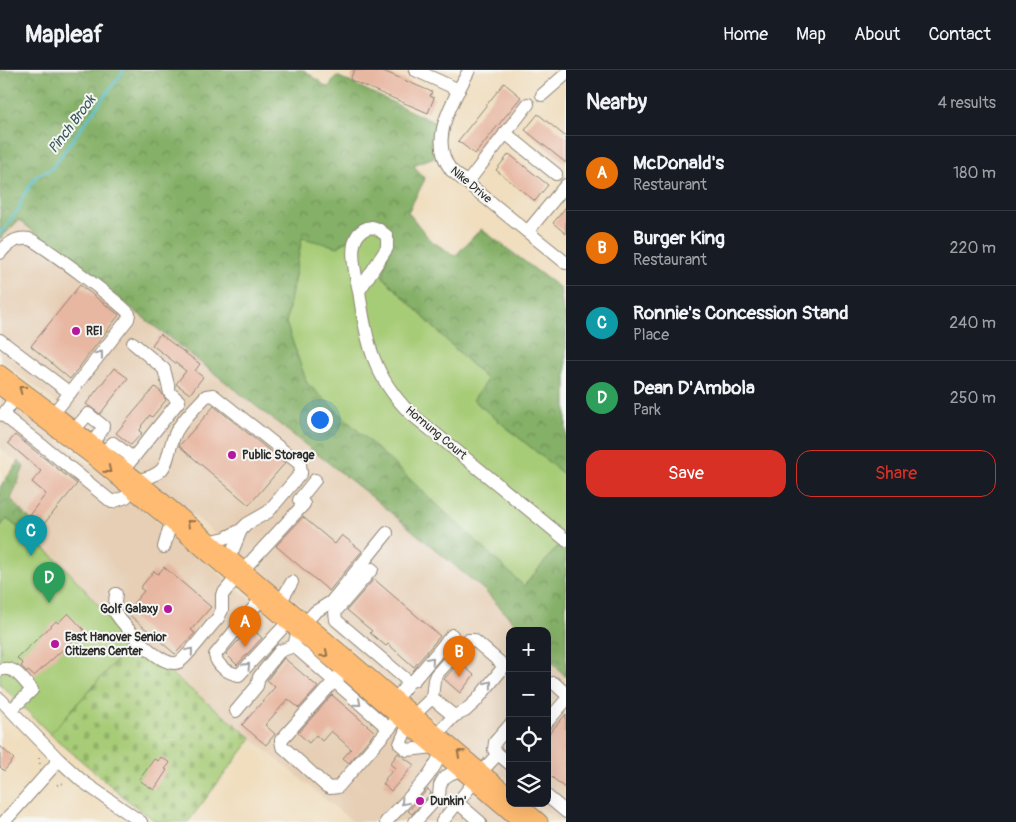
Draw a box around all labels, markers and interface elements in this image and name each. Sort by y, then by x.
text: Mapleaf [25,20,103,49]
text: Home [723,23,768,46]
text: Map [796,23,826,46]
text: About [854,23,900,46]
text: Contact [928,23,991,46]
text: Nearby [586,89,647,116]
water label: Pinch Brook [45,91,100,156]
text: 4 results [938,93,996,113]
text: McDonald's [633,151,724,175]
street label: Nike Drive [447,163,495,207]
text: A [597,163,607,183]
text: 180 m [953,163,996,183]
text: Restaurant [633,175,707,195]
text: Burger King [633,226,725,250]
text: B [597,238,607,258]
text: 220 m [950,238,996,258]
text: Restaurant [633,250,707,270]
text: Ronnie's Concession Stand [633,301,848,325]
text: C [597,313,607,333]
text: 240 m [949,313,996,333]
place label: REI [86,324,103,339]
marker: REI [70,325,82,337]
text: Place [633,325,669,345]
one-way arrow [94,351,103,360]
text: Dean D'Ambola [633,376,755,400]
one-way arrow [19,386,28,394]
text: D [597,388,607,408]
text: 250 m [950,388,996,408]
text: Park [633,400,661,420]
street label: Hornung Court [402,403,470,463]
your location [307,407,333,433]
place label: Public Storage [242,448,315,463]
marker: Public Storage [226,449,238,461]
button: Save [586,450,786,497]
button: Share [796,450,996,497]
one-way arrow [102,465,111,473]
pin: C [15,515,47,556]
one-way arrow [186,519,195,528]
pin: D [33,562,65,603]
place label: Golf Galaxy [100,602,159,617]
marker: Golf Galaxy [162,603,174,615]
pin: A [229,606,261,647]
map controls [506,627,551,807]
button: + [506,627,551,672]
place label: East Hanover Senior Citizens Center [65,630,167,659]
pin: B [443,636,475,677]
marker: East Hanover Senior Citizens Center [49,638,61,650]
one-way arrow [184,648,192,657]
one-way arrow [320,648,329,657]
one-way arrow [426,657,434,666]
one-way arrow [242,663,251,672]
button: − [506,672,551,717]
one-way arrow [484,681,492,690]
one-way arrow [352,697,361,705]
button: locate [506,717,551,762]
one-way arrow [456,750,465,759]
button: layers [506,762,551,807]
place label: Dunkin' [430,794,466,809]
marker: Dunkin' [414,795,426,807]
one-way arrow [401,796,410,805]

